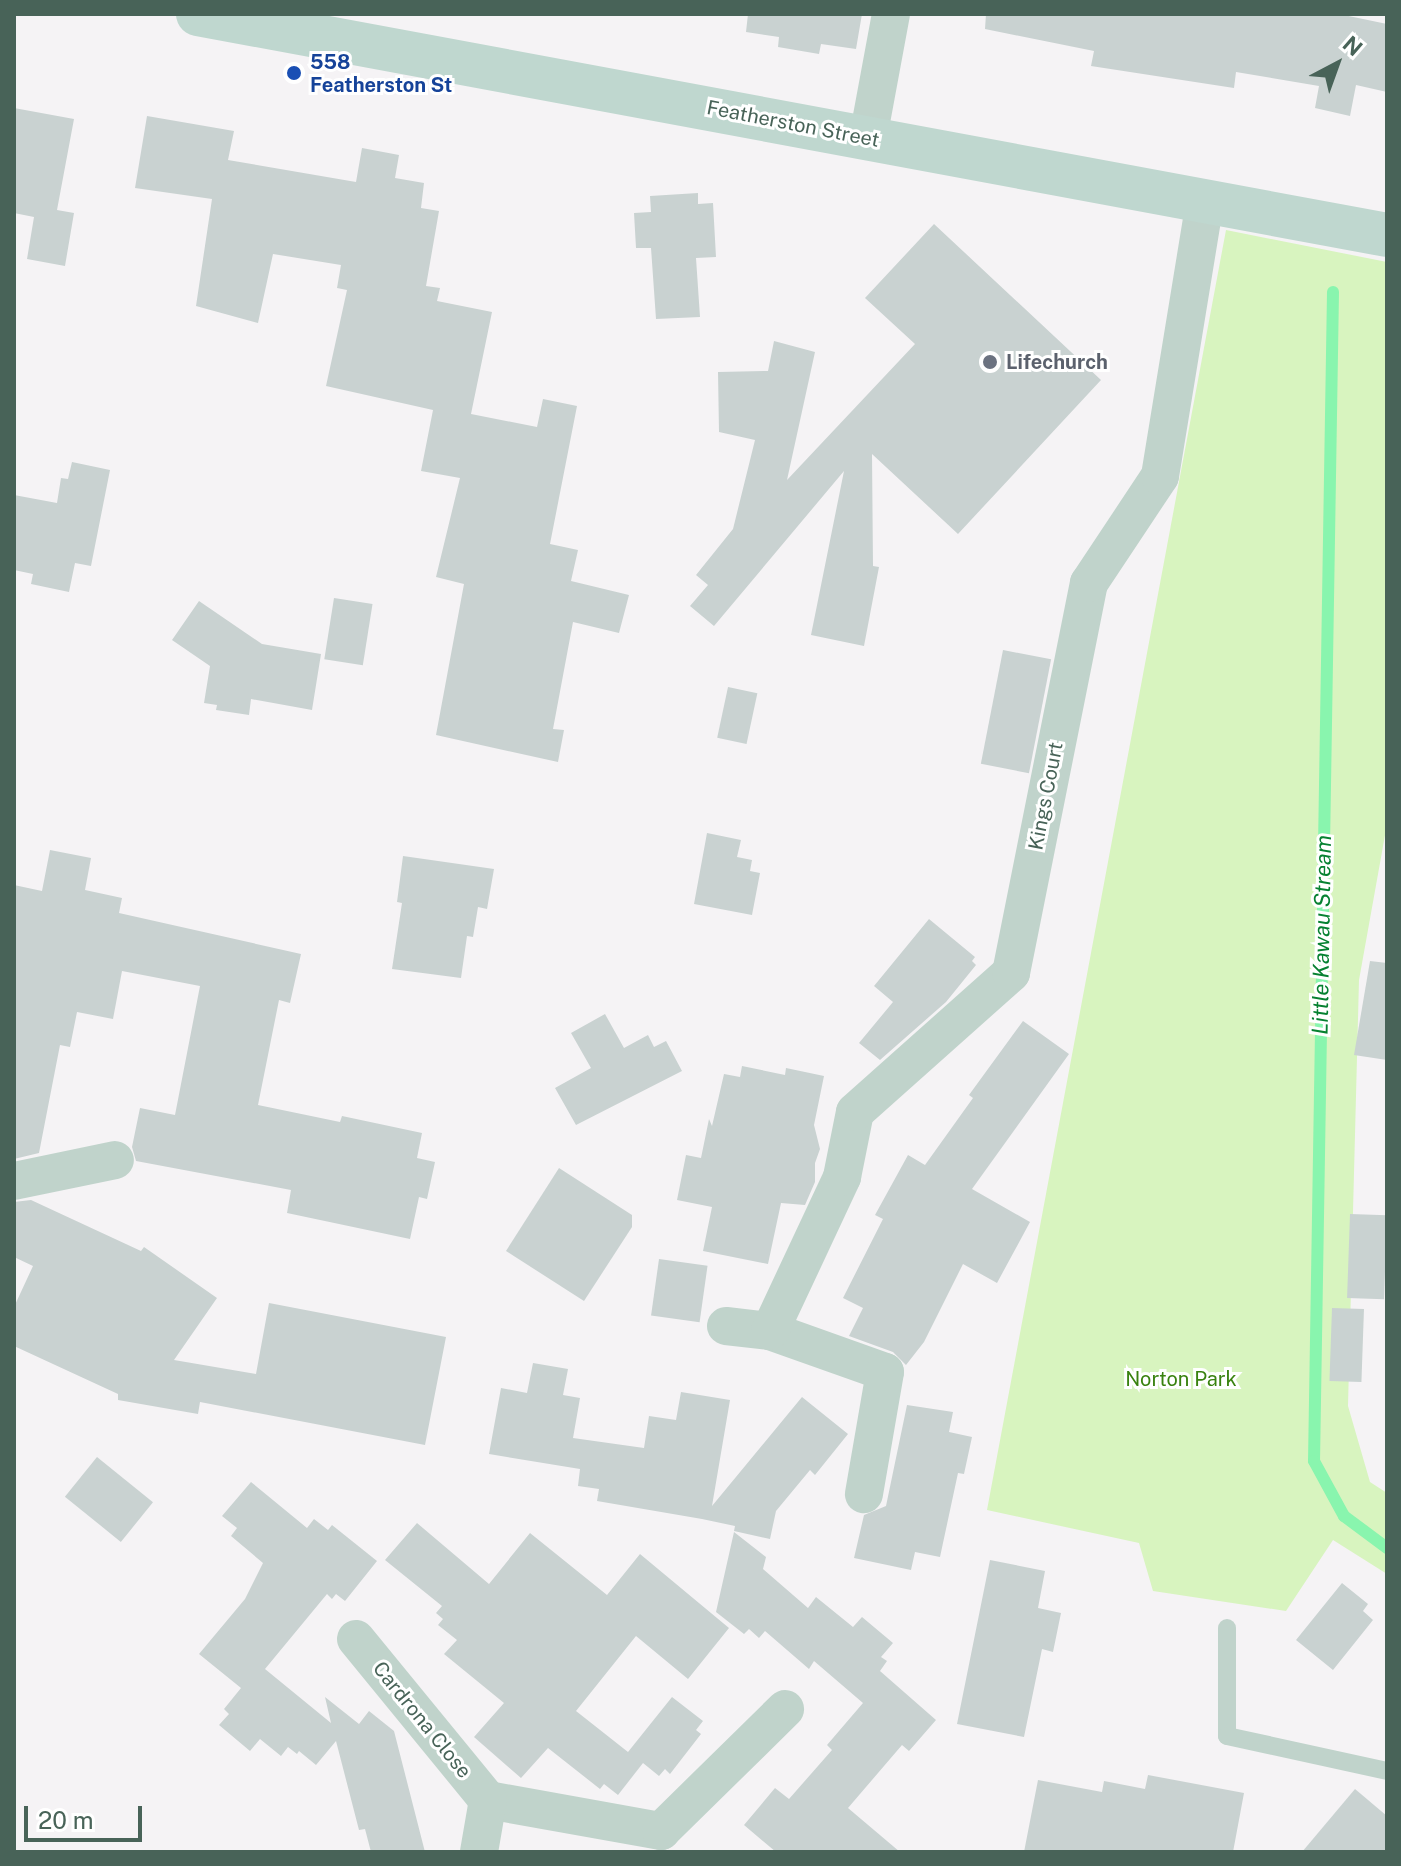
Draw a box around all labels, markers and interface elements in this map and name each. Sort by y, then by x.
north arrow [1297,24,1377,104]
text: N [1338,30,1368,61]
place label: 558 Featherston St [310,50,452,97]
marker: 558 Featherston St [285,64,303,82]
street label: Featherston Street [705,95,881,153]
place label: Lifechurch [1006,350,1108,374]
marker: Lifechurch [981,353,999,371]
street label: Kings Court [1024,740,1068,852]
water label: Little Kawau Stream [1307,835,1337,1035]
park label: Norton Park [1125,1367,1237,1391]
street label: Cardrona Close [368,1657,476,1783]
scale bar [28,1790,146,1840]
text: 20 m [38,1806,94,1834]

